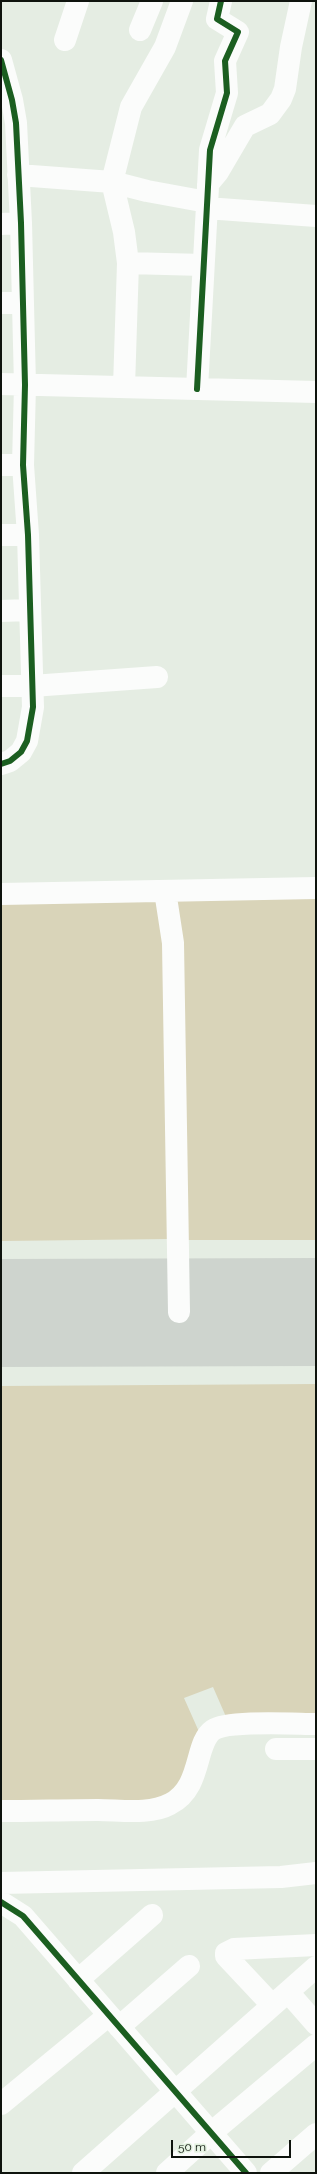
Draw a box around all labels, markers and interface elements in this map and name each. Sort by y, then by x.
scale bar [173,2132,293,2158]
text: 50 m [178,2140,206,2154]

